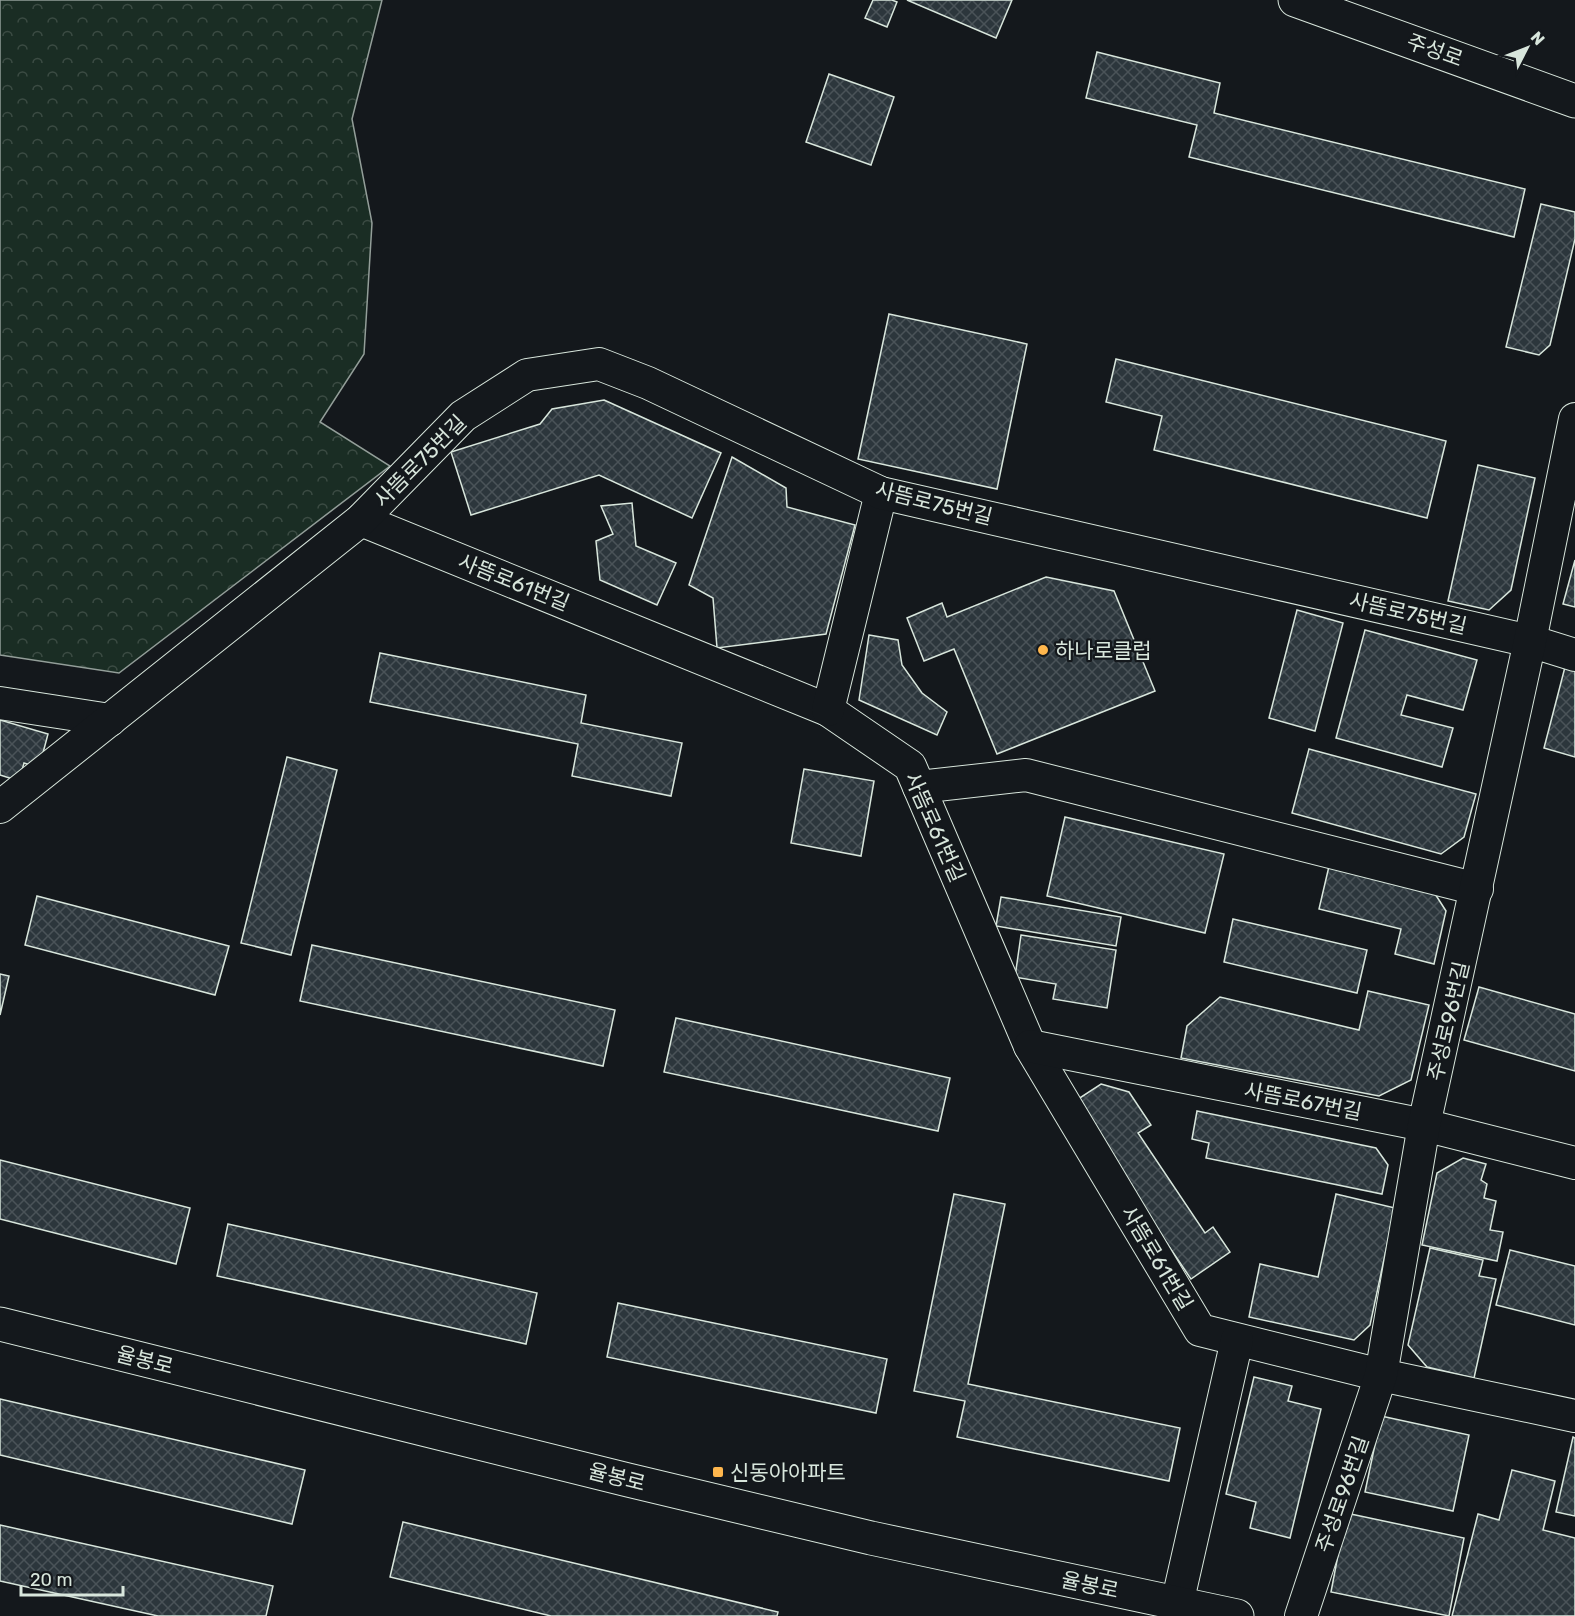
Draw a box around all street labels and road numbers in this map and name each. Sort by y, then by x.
street label: 주성로 [1403,28,1467,72]
street label: 사뜸로75번길 [369,410,471,512]
street label: 사뜸로75번길 [873,476,995,530]
street label: 사뜸로61번길 [455,548,573,616]
street label: 사뜸로75번길 [1347,587,1469,639]
street label: 사뜸로61번길 [900,768,970,886]
street label: 주성로96번길 [1422,959,1474,1083]
street label: 사뜸로67번길 [1242,1077,1364,1125]
street label: 사뜸로61번길 [1116,1201,1198,1315]
street label: 율봉로 [114,1341,176,1379]
street label: 주성로96번길 [1310,1432,1374,1556]
street label: 율봉로 [586,1458,648,1496]
street label: 율봉로 [1059,1567,1121,1603]

